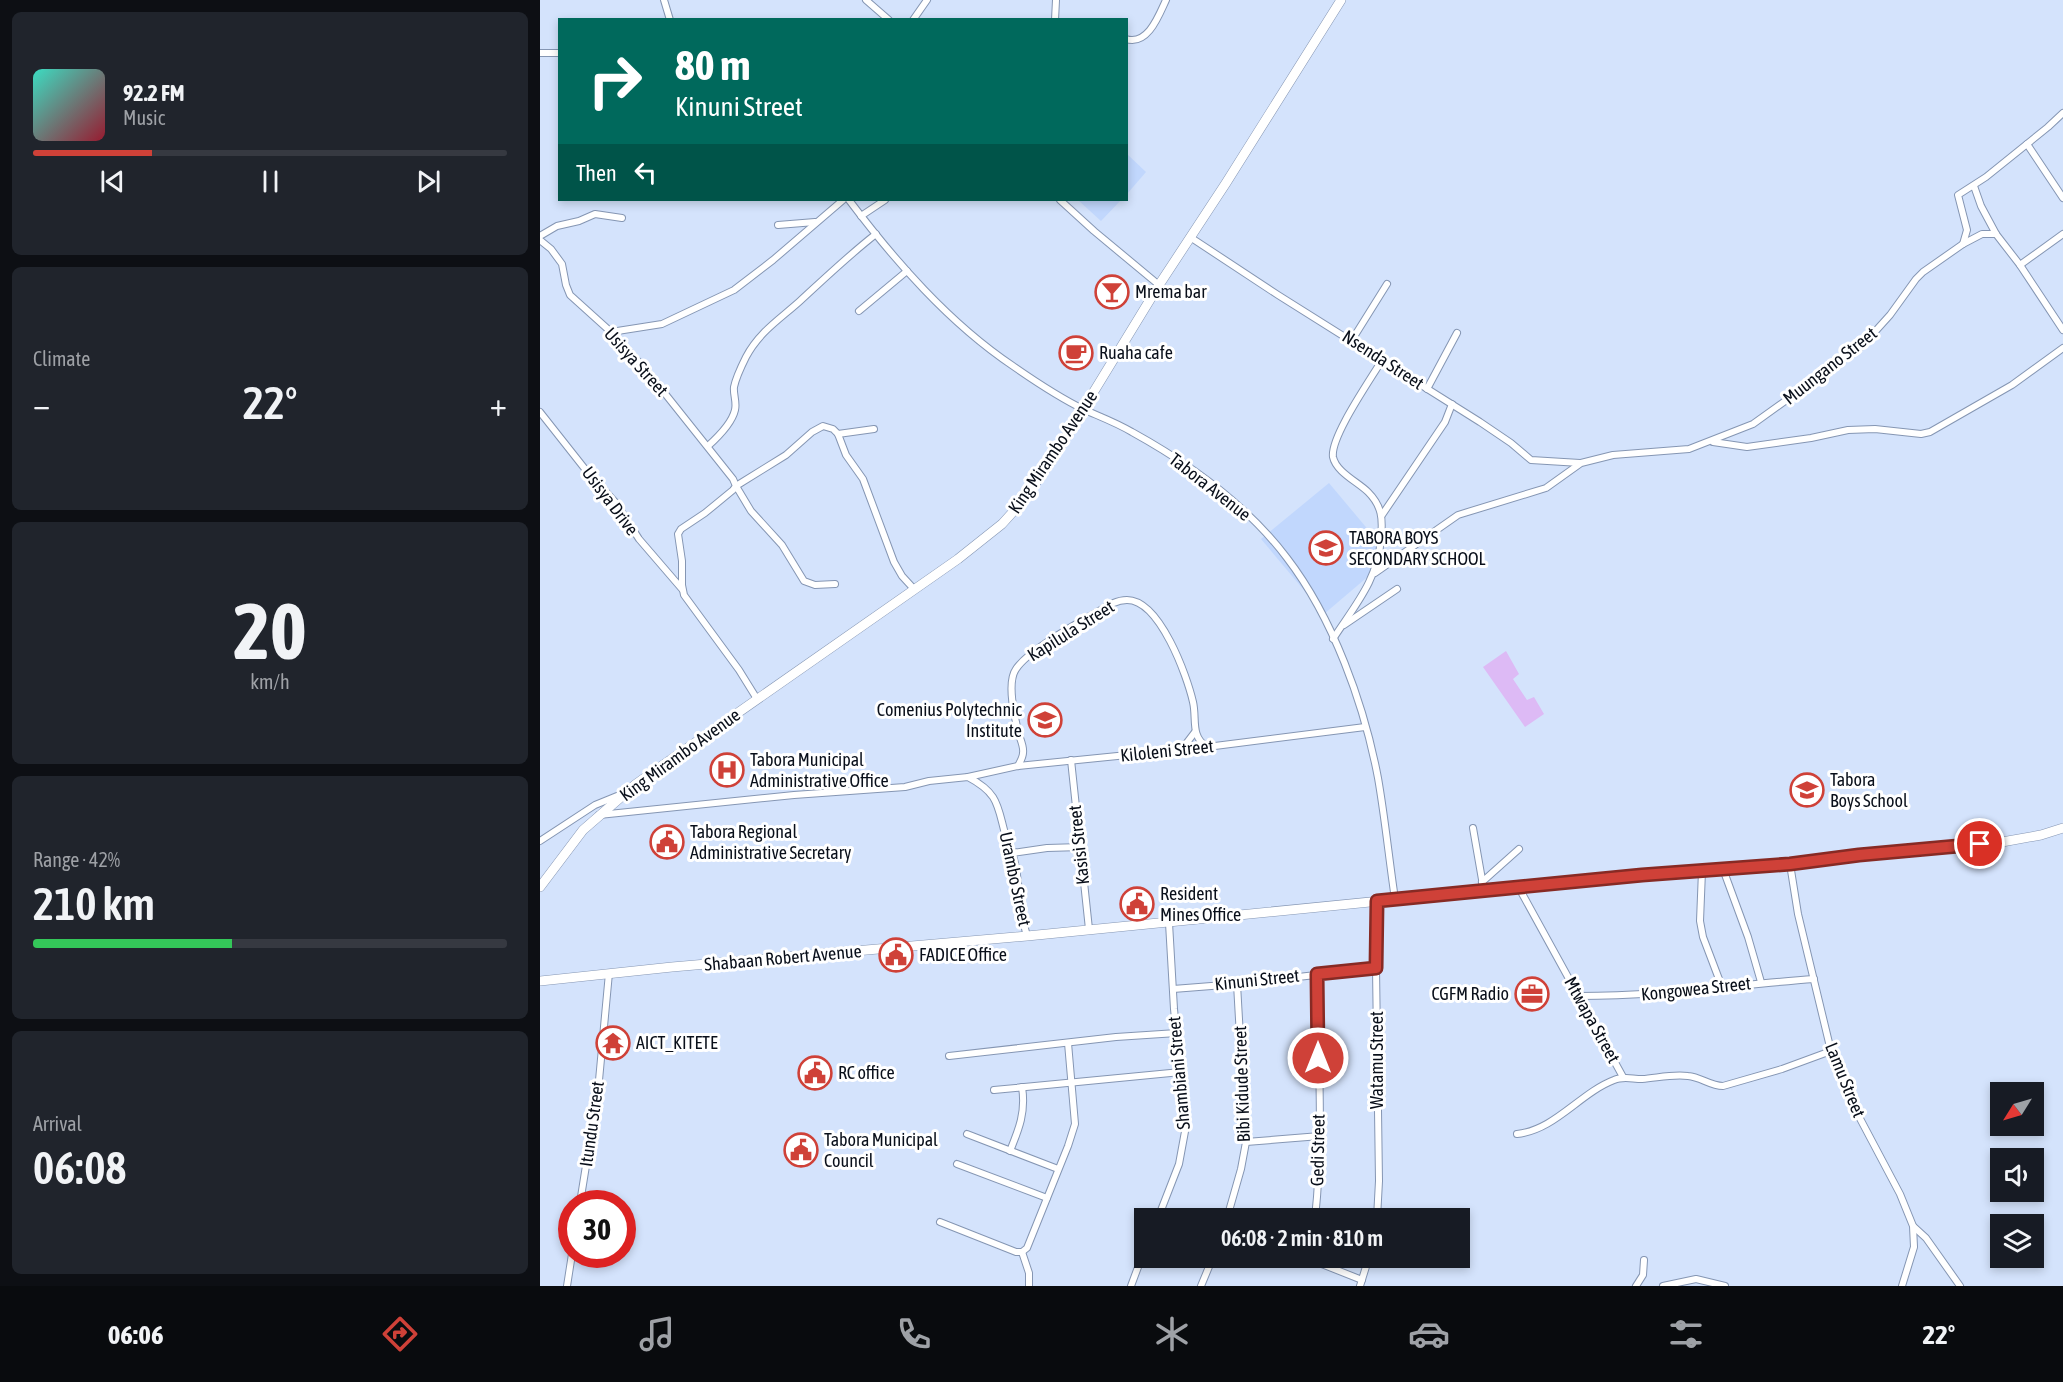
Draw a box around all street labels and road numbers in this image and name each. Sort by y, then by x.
street label: Usisya Street [600,323,673,400]
street label: Muungano Street [1779,323,1881,409]
street label: Nsenda Street [1339,326,1428,394]
street label: King Mirambo Avenue [1004,386,1101,517]
street label: Tabora Avenue [1165,448,1255,525]
street label: Usisya Drive [578,462,643,539]
street label: Kapilula Street [1024,596,1118,665]
street label: King Mirambo Avenue [615,704,744,805]
street label: Kiloleni Street [1119,735,1215,766]
street label: Kasisi Street [1064,804,1093,886]
street label: Urambo Street [995,830,1036,928]
street label: Shabaan Robert Avenue [703,940,863,975]
street label: Kinuni Street [1213,965,1300,994]
street label: Kongowea Street [1640,972,1752,1005]
street label: Mtwapa Street [1560,973,1625,1066]
street label: Watamu Street [1366,1011,1387,1109]
street label: Shambiani Street [1163,1016,1194,1130]
street label: Bibi Kidude Street [1229,1025,1254,1143]
street label: Lamu Street [1821,1039,1870,1120]
street label: Itundu Street [575,1080,608,1168]
street label: Gedi Street [1306,1114,1329,1186]

